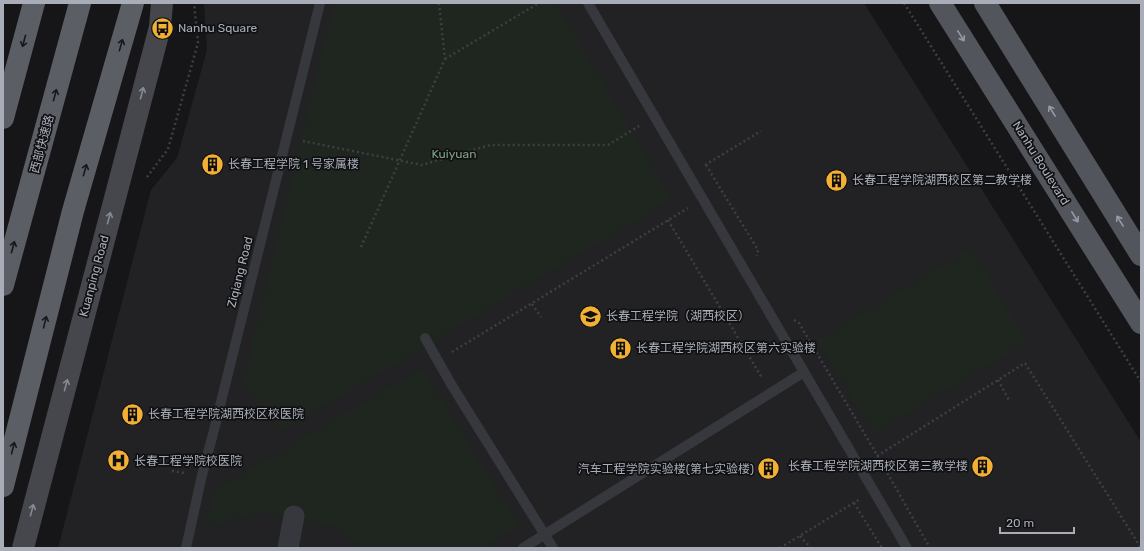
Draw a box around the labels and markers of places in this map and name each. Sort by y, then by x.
bus stop icon: Nanhu Square [150,15,176,41]
place label: Nanhu Square [178,21,258,35]
building icon: 长春工程学院 1 号家属楼 [199,151,225,177]
place label: 长春工程学院 1 号家属楼 [228,157,359,171]
building icon: 长春工程学院湖西校区第二教学楼 [823,167,849,193]
place label: 长春工程学院湖西校区第二教学楼 [852,173,1032,187]
school or university icon: 长春工程学院（湖西校区） [577,303,603,329]
place label: 长春工程学院（湖西校区） [606,309,750,323]
building icon: 长春工程学院湖西校区第六实验楼 [608,335,634,361]
place label: 长春工程学院湖西校区第六实验楼 [636,341,816,355]
building icon: 长春工程学院湖西校区校医院 [119,401,145,427]
place label: 长春工程学院湖西校区校医院 [148,407,304,421]
hospital icon: 长春工程学院校医院 [106,448,132,474]
building icon: 长春工程学院湖西校区第三教学楼 [970,453,996,479]
place label: 长春工程学院校医院 [134,454,242,468]
building icon: 汽车工程学院实验楼(第七实验楼) [756,456,782,482]
place label: 长春工程学院湖西校区第三教学楼 [788,459,968,473]
place label: 汽车工程学院实验楼(第七实验楼) [578,462,754,476]

